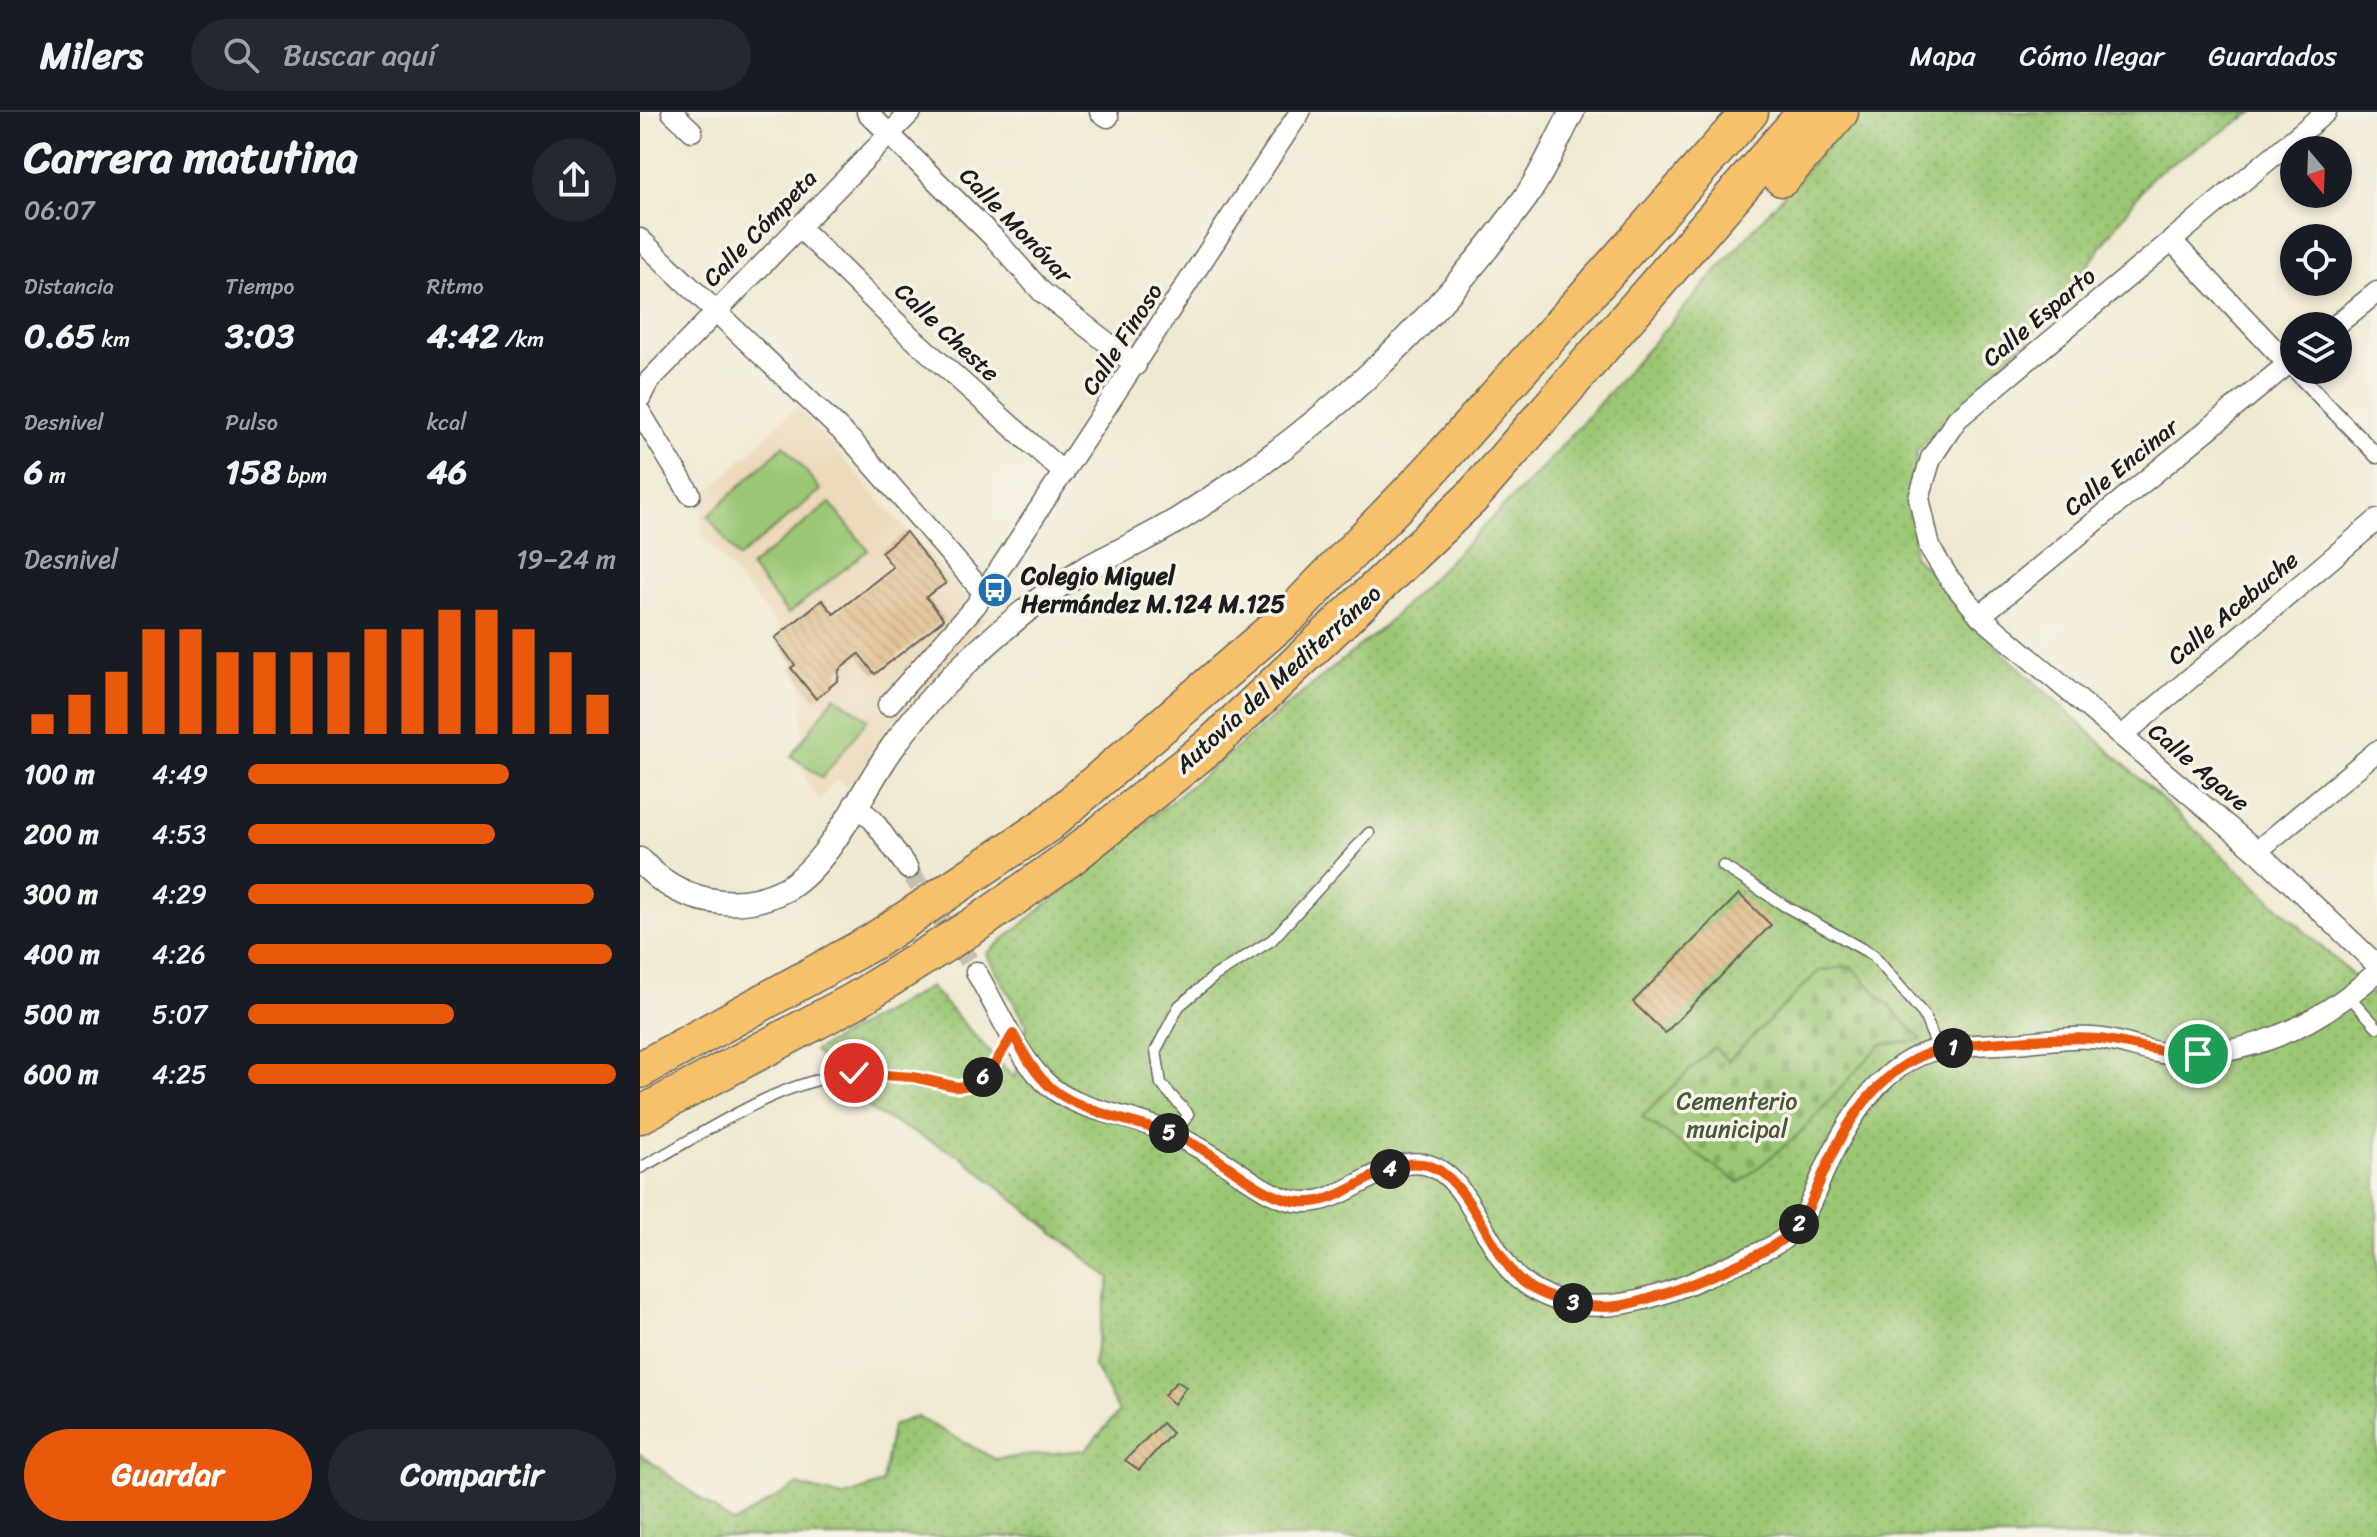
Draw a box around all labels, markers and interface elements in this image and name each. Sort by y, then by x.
search box [191,19,751,91]
text: Milers [40,22,143,89]
text: Buscar aquí [283,28,436,82]
text: Mapa [1910,31,1976,80]
text: Cómo llegar [2020,31,2164,80]
text: Guardados [2208,31,2337,80]
icon: search [219,33,263,77]
text: Carrera matutina [24,118,358,196]
north arrow [2280,136,2352,208]
map controls [2280,136,2352,384]
button: share [532,138,616,222]
street label: Calle Monóvar [949,156,1085,295]
street label: Calle Cómpeta [692,159,828,297]
text: 06:07 [24,187,94,233]
button: locate [2280,224,2352,296]
street label: Calle Esparto [1972,256,2106,378]
text: Distancia [24,267,114,306]
text: Tiempo [225,267,294,306]
text: Ritmo [427,267,484,306]
street label: Calle Cheste [884,272,1010,392]
street label: Calle Finoso [1070,274,1174,404]
text: 0.65 [24,306,96,366]
text: 3:03 [225,306,294,366]
text: 4:42 [427,306,499,366]
button: layers [2280,312,2352,384]
text: km [96,320,130,359]
text: /km [499,320,544,359]
text: Desnivel [24,403,104,442]
text: Pulso [225,403,278,442]
text: kcal [427,403,467,442]
street label: Calle Encinar [2054,406,2189,527]
text: 6 [24,442,43,502]
text: 158 [225,442,281,502]
text: 46 [427,442,467,502]
text: m [43,456,66,495]
text: bpm [281,456,328,495]
text: Desnivel [24,536,118,582]
text: 19–24 m [516,536,616,582]
street label: Calle Acebuche [2158,540,2308,676]
place label: Colegio Miguel Hermández M.124 M.125 [1020,555,1285,625]
bus stop icon: Colegio Miguel Hermández M.124 M.125 [976,571,1014,609]
street label: Autovía del Mediterráneo [1164,574,1392,785]
street label: Calle Agave [2139,711,2259,823]
text: 100 m [24,751,95,797]
text: 4:49 [152,751,208,797]
text: 200 m [24,811,99,857]
text: 4:53 [152,811,206,857]
text: 300 m [24,871,98,917]
text: 4:29 [152,871,207,917]
text: 400 m [24,931,100,977]
text: 4:26 [152,931,206,977]
text: 500 m [24,991,99,1037]
text: 5:07 [152,991,207,1037]
pin [2164,1020,2232,1088]
pin: 1 [1933,1028,1973,1068]
text: 1 [1948,1028,1958,1067]
icon: arrive [2176,1032,2220,1076]
pin [820,1039,888,1107]
text: 600 m [24,1051,98,1097]
text: 4:25 [152,1051,207,1097]
icon: check [832,1051,876,1095]
pin: 6 [963,1057,1003,1097]
text: 6 [977,1057,989,1096]
park label: Cementerio municipal [1677,1080,1797,1150]
pin: 5 [1149,1113,1189,1153]
text: 5 [1162,1113,1176,1152]
pin: 4 [1370,1149,1410,1189]
text: 4 [1383,1149,1397,1188]
pin: 2 [1779,1204,1819,1244]
text: 2 [1793,1204,1805,1243]
pin: 3 [1553,1283,1593,1323]
text: 3 [1567,1283,1579,1322]
button: Guardar [24,1429,312,1521]
button: Compartir [328,1429,616,1521]

